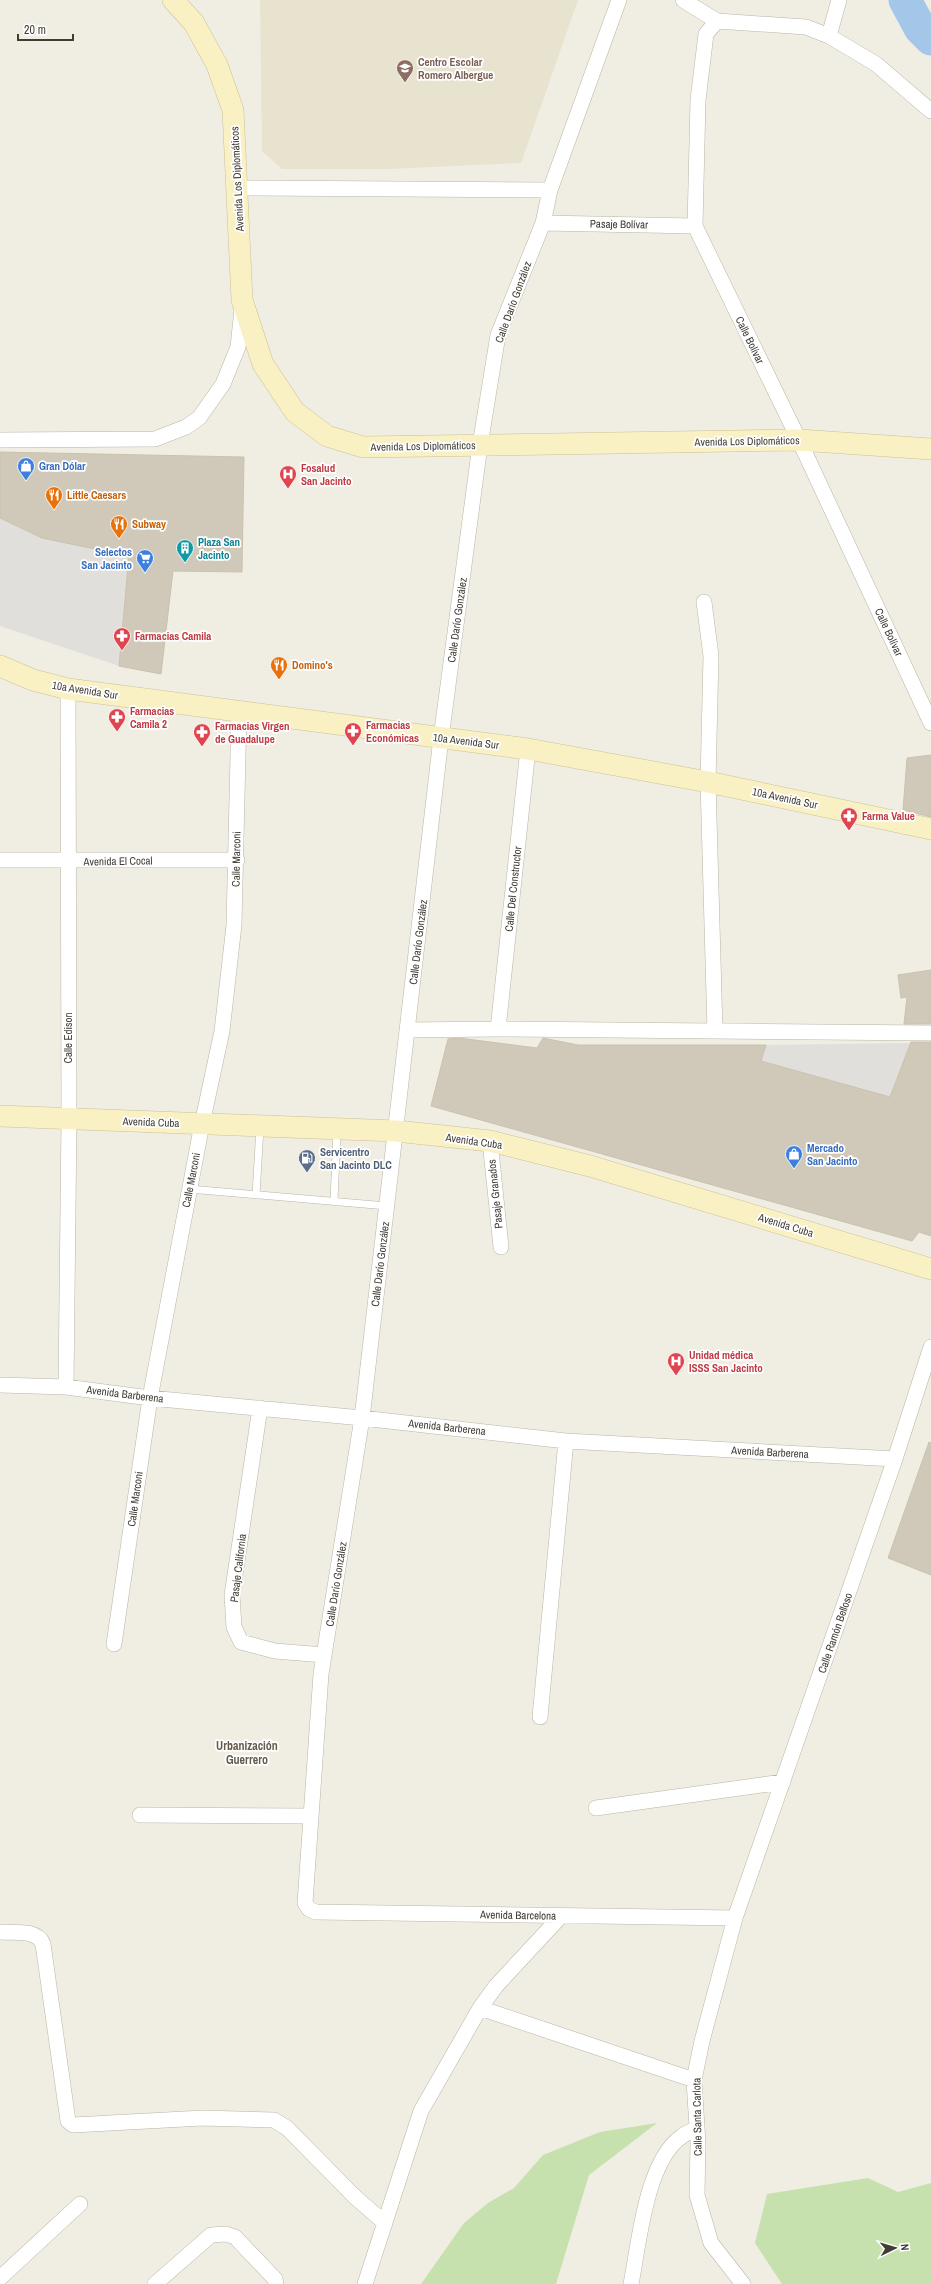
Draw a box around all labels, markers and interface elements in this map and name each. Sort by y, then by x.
scale bar [18,16,73,42]
text: 20 m [24,22,46,38]
place label: Centro Escolar Romero Albergue [418,55,493,82]
school or university icon: Centro Escolar Romero Albergue [395,58,415,83]
street label: Avenida Los Diplomáticos [227,126,247,233]
street label: Pasaje Bolívar [590,216,648,232]
street label: Calle Darío González [492,259,534,345]
street label: Calle Bolívar [732,314,768,366]
street label: Avenida Los Diplomáticos [693,433,800,449]
street label: Avenida Los Diplomáticos [369,438,476,454]
shop icon: Gran Dólar [16,456,36,481]
place label: Gran Dólar [39,459,86,473]
place label: Fosalud San Jacinto [301,461,352,488]
hospital icon: Fosalud San Jacinto [278,464,298,489]
restaurant icon: Little Caesars [44,485,64,510]
place label: Little Caesars [67,488,126,502]
restaurant icon: Subway [109,514,129,539]
place label: Subway [132,517,166,531]
place label: Plaza San Jacinto [198,535,240,562]
building icon: Plaza San Jacinto [175,538,195,563]
place label: Selectos San Jacinto [81,545,132,572]
supermarket icon: Selectos San Jacinto [135,548,155,573]
street label: Calle Darío González [444,576,470,663]
street label: Calle Bolívar [872,606,906,658]
pharmacy icon: Farmacias Camila [112,626,132,651]
place label: Farmacias Camila [135,629,211,643]
restaurant icon: Domino's [269,655,289,680]
place label: Domino's [292,658,333,672]
street label: 10a Avenida Sur [51,678,119,702]
place label: Farmacias Camila 2 [130,704,174,731]
pharmacy icon: Farmacias Camila 2 [107,707,127,732]
place label: Farmacias Económicas [366,718,419,745]
place label: Farmacias Virgen de Guadalupe [215,719,290,746]
pharmacy icon: Farmacias Económicas [343,721,363,746]
pharmacy icon: Farmacias Virgen de Guadalupe [192,722,212,747]
street label: 10a Avenida Sur [432,730,500,752]
street label: 10a Avenida Sur [751,784,819,812]
pharmacy icon: Farma Value [839,806,859,831]
place label: Farma Value [862,809,915,823]
street label: Calle Marconi [229,831,243,887]
street label: Calle Del Constructor [502,846,524,932]
street label: Avenida El Cocal [82,853,153,869]
street label: Calle Darío González [406,898,430,985]
street label: Calle Edison [61,1012,75,1064]
street label: Avenida Cuba [121,1114,180,1130]
street label: Avenida Cuba [444,1130,503,1152]
place label: Mercado San Jacinto [807,1141,858,1168]
shop icon: Mercado San Jacinto [784,1144,804,1169]
place label: Servicentro San Jacinto DLC [320,1145,392,1172]
fuel station icon: Servicentro San Jacinto DLC [297,1148,317,1173]
street label: Calle Marconi [179,1151,203,1209]
street label: Pasaje Granados [484,1158,506,1229]
street label: Avenida Cuba [756,1210,815,1240]
street label: Calle Darío González [368,1220,392,1307]
place label: Unidad médica ISSS San Jacinto [689,1348,763,1375]
hospital icon: Unidad médica ISSS San Jacinto [666,1351,686,1376]
street label: Avenida Barberena [85,1382,164,1406]
street label: Avenida Barberena [407,1416,486,1438]
street label: Avenida Barberena [730,1443,809,1461]
street label: Calle Marconi [124,1470,146,1528]
street label: Pasaje California [227,1533,249,1603]
street label: Calle Darío González [322,1540,350,1627]
street label: Calle Ramón Belloso [815,1591,855,1675]
district label: Urbanización Guerrero [216,1738,278,1768]
street label: Avenida Barcelona [479,1907,556,1923]
street label: Calle Santa Carlota [689,2078,705,2156]
north arrow [875,2228,915,2268]
text: N [898,2243,912,2251]

